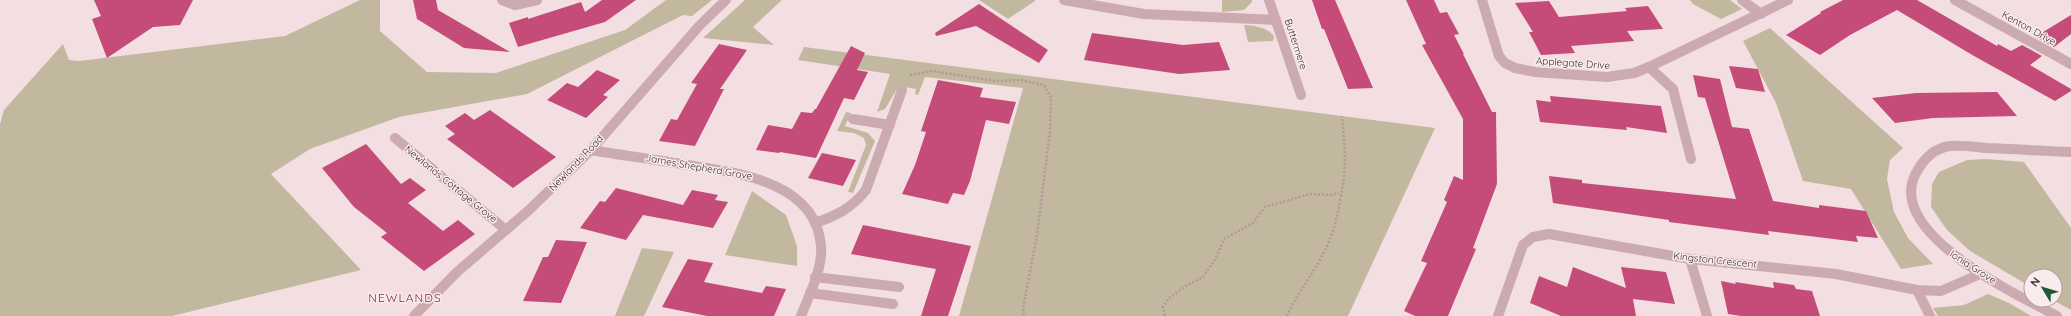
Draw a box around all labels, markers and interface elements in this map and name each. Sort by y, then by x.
street label: Kenton Drive [2000,8,2059,48]
street label: Buttermere [1282,17,1310,71]
street label: Applegate Drive [1535,54,1611,72]
street label: Newlands Road [546,132,606,194]
street label: Newlands Cottage Grove [402,143,500,226]
street label: James Shepherd Grove [645,151,754,183]
street label: Ionia Grove [1947,247,1999,287]
street label: Kingston Crescent [1673,249,1758,271]
north arrow [2023,268,2063,308]
text: N [2027,274,2043,289]
district label: NEWLANDS [368,290,442,305]

